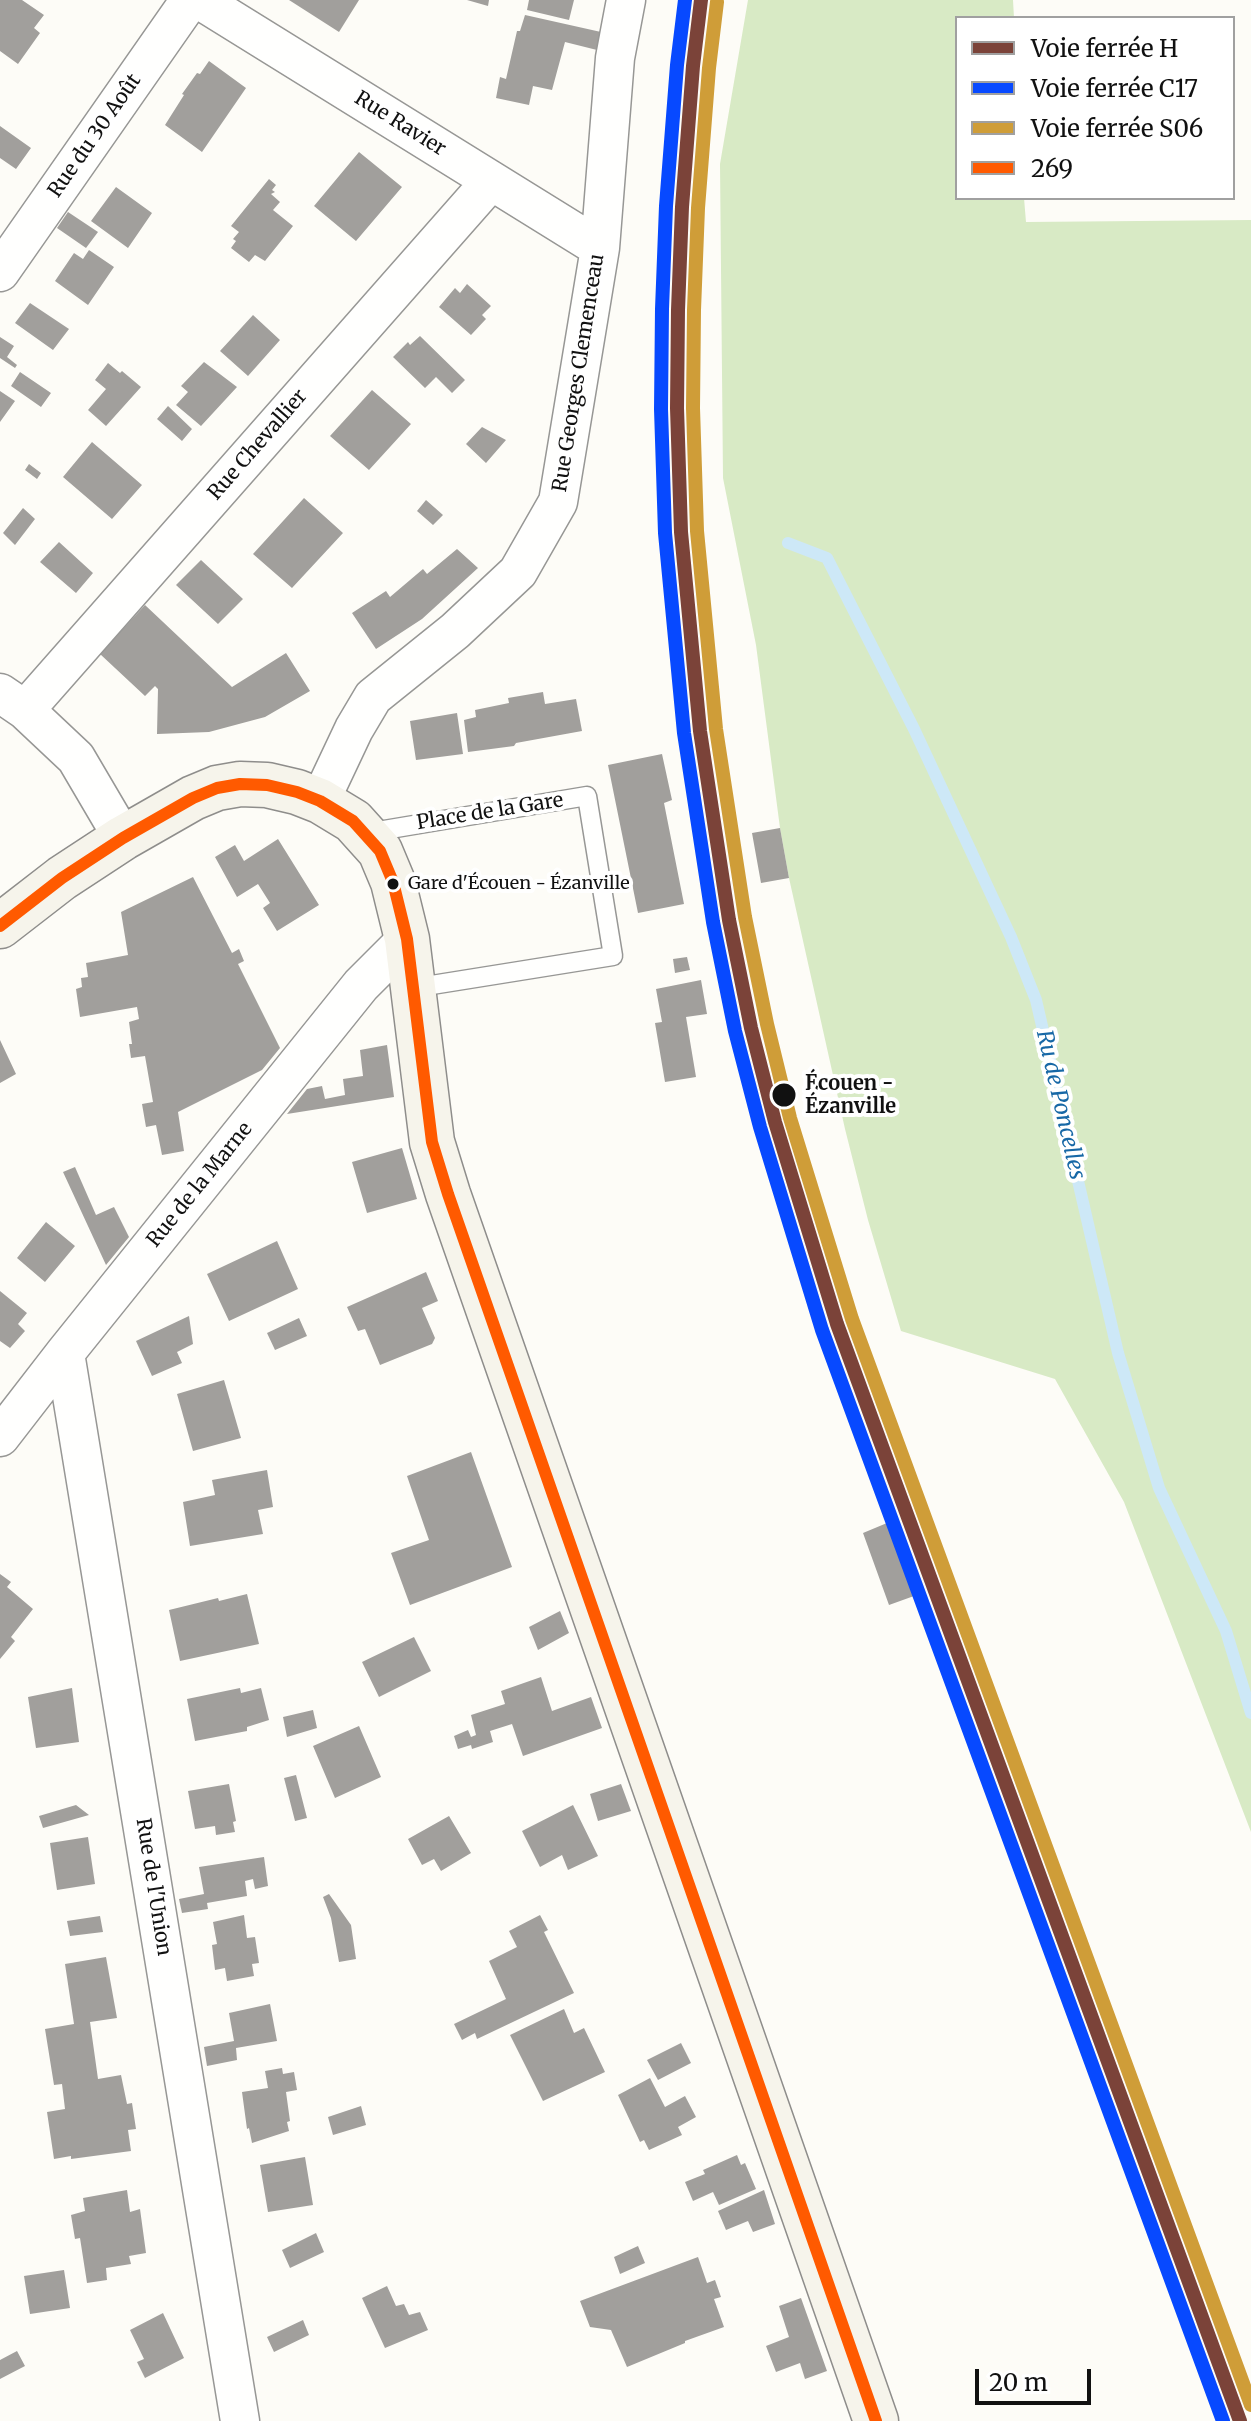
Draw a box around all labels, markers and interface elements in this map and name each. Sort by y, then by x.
legend [955,16,1235,200]
text: Voie ferrée H [1031,33,1178,64]
street label: Rue du 30 Août [44,70,146,202]
text: Voie ferrée C17 [1031,73,1198,104]
street label: Rue Ravier [350,87,450,161]
text: Voie ferrée S06 [1031,113,1203,144]
text: 269 [1031,153,1073,184]
street label: Rue Georges Clemenceau [548,252,610,494]
street label: Rue Chevallier [204,385,312,505]
street label: Place de la Gare [415,789,565,835]
place label: Gare d'Écouen - Ézanville [408,873,630,895]
marker: Gare d'Écouen - Ézanville [385,876,401,892]
water label: Ru de Poncelles [1030,1028,1090,1182]
place label: Écouen - Ézanville [805,1072,896,1119]
marker: Écouen - Ézanville [770,1081,798,1109]
street label: Rue de la Marne [142,1118,258,1252]
street label: Rue de l'Union [130,1816,176,1958]
scale bar [979,2353,1095,2403]
text: 20 m [989,2367,1048,2398]

